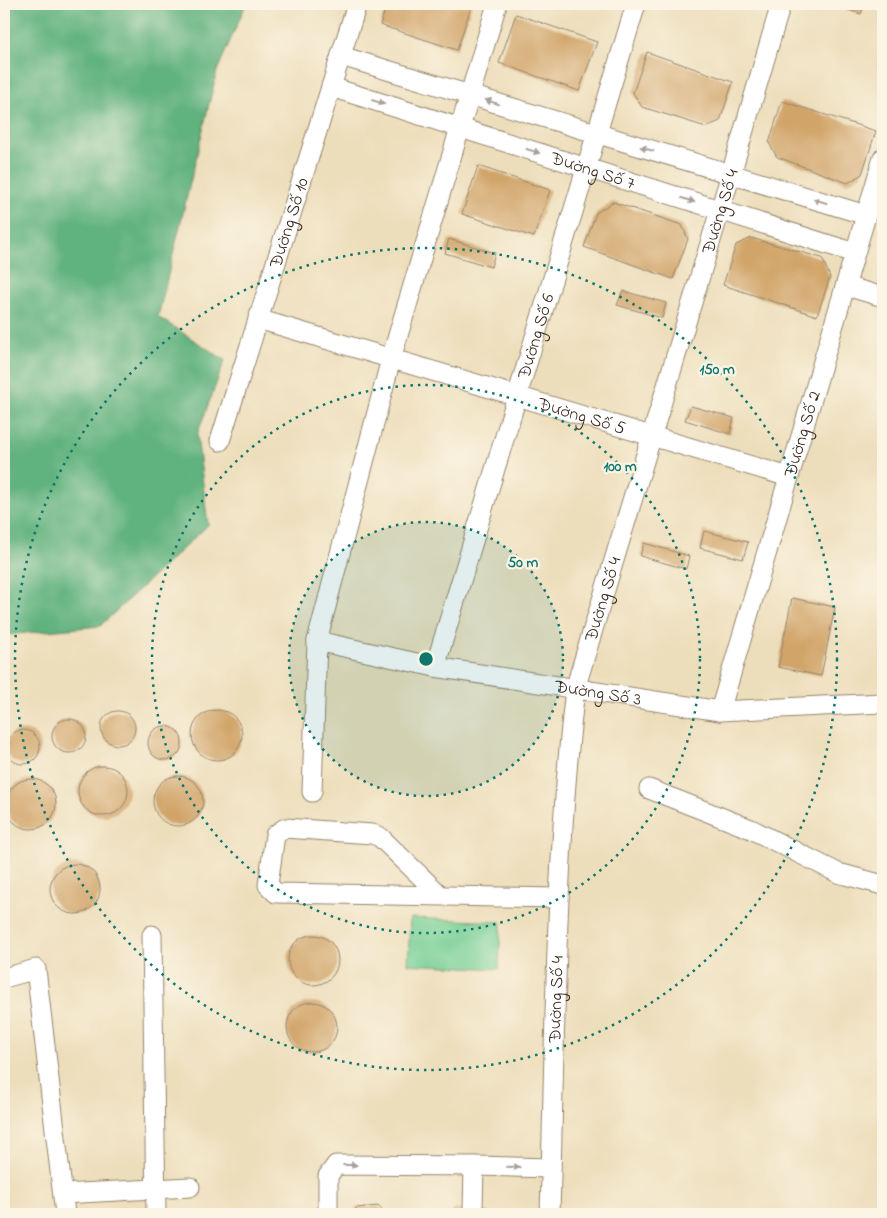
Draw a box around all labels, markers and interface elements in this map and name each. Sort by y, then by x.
one-way arrow [484,97,499,105]
one-way arrow [370,98,385,106]
one-way arrow [640,144,655,152]
street label: Đường Số 7 [546,146,639,198]
one-way arrow [525,147,540,155]
street label: Đường Số 4 [696,166,747,258]
street label: Đường Số 10 [264,174,317,272]
one-way arrow [680,196,695,204]
one-way arrow [812,197,827,205]
street label: Đường Số 6 [512,291,562,383]
text: 150 m [699,359,735,381]
street label: Đường Số 2 [778,388,829,482]
street label: Đường Số 5 [534,392,628,443]
text: 100 m [603,456,637,478]
text: 50 m [508,552,539,574]
street label: Đường Số 4 [579,553,629,646]
centre of rings [417,650,435,668]
street label: Đường Số 3 [552,675,643,714]
street label: Đường Số 4 [543,955,572,1044]
one-way arrow [342,1161,358,1169]
one-way arrow [505,1163,521,1171]

